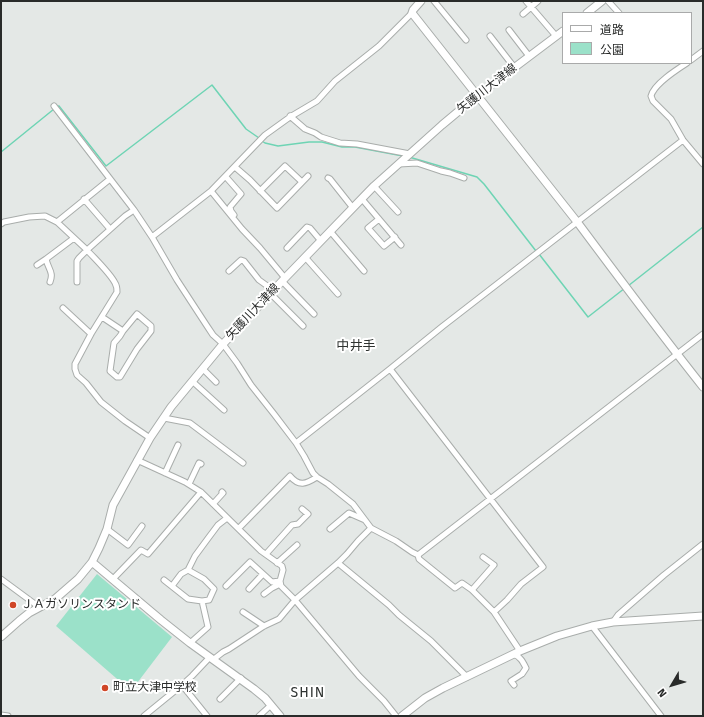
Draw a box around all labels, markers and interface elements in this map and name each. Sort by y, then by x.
legend [562,12,692,64]
text: 道路 [600,23,624,37]
text: 公園 [600,43,624,57]
street label: 矢護川大津線 [454,61,520,117]
street label: 矢護川大津線 [223,281,283,343]
district label: 中井手 [337,338,375,354]
place label: ＪＡガソリンスタンド [21,598,141,612]
marker: ＪＡガソリンスタンド [8,600,18,610]
north arrow [652,665,692,705]
place label: 町立大津中学校 [113,681,197,695]
marker: 町立大津中学校 [100,683,110,693]
district label: SHIN [291,685,325,701]
text: N [655,686,670,700]

